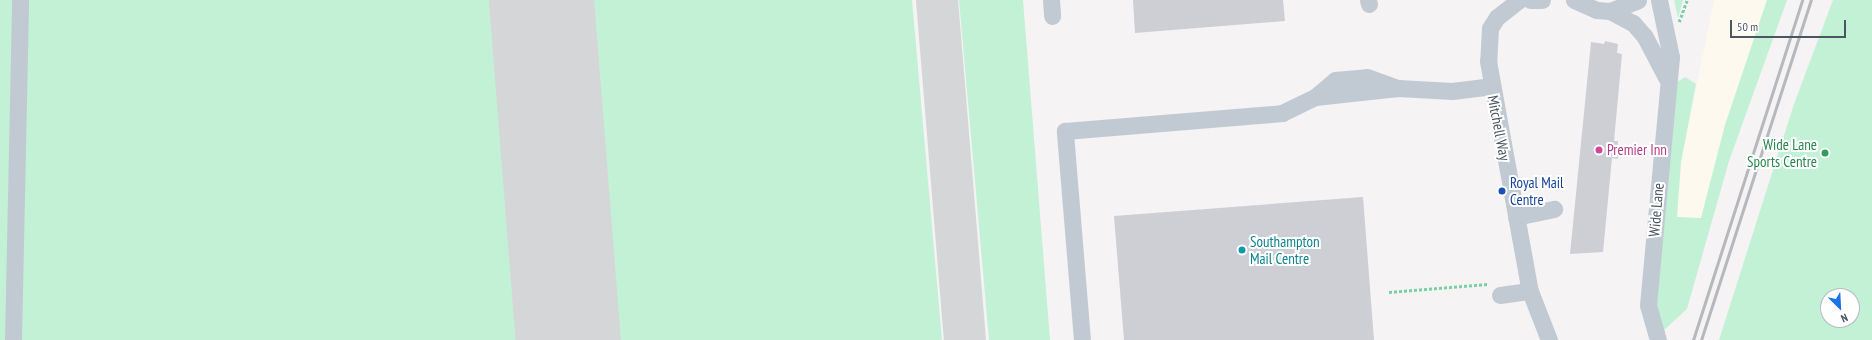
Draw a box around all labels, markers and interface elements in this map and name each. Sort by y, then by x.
scale bar [1732,12,1848,38]
text: 50 m [1737,19,1758,34]
street label: Mitchell Way [1484,94,1514,162]
place label: Wide Lane Sports Centre [1747,135,1817,170]
place label: Premier Inn [1607,141,1667,159]
marker: Premier Inn [1594,145,1604,155]
marker: Wide Lane Sports Centre [1820,148,1830,158]
place label: Royal Mail Centre [1510,173,1564,208]
street label: Wide Lane [1645,182,1667,238]
marker: Royal Mail Centre [1497,186,1507,196]
place label: Southampton Mail Centre [1250,232,1319,267]
marker: Southampton Mail Centre [1237,245,1247,255]
north arrow [1820,288,1860,328]
text: N [1839,310,1850,326]

